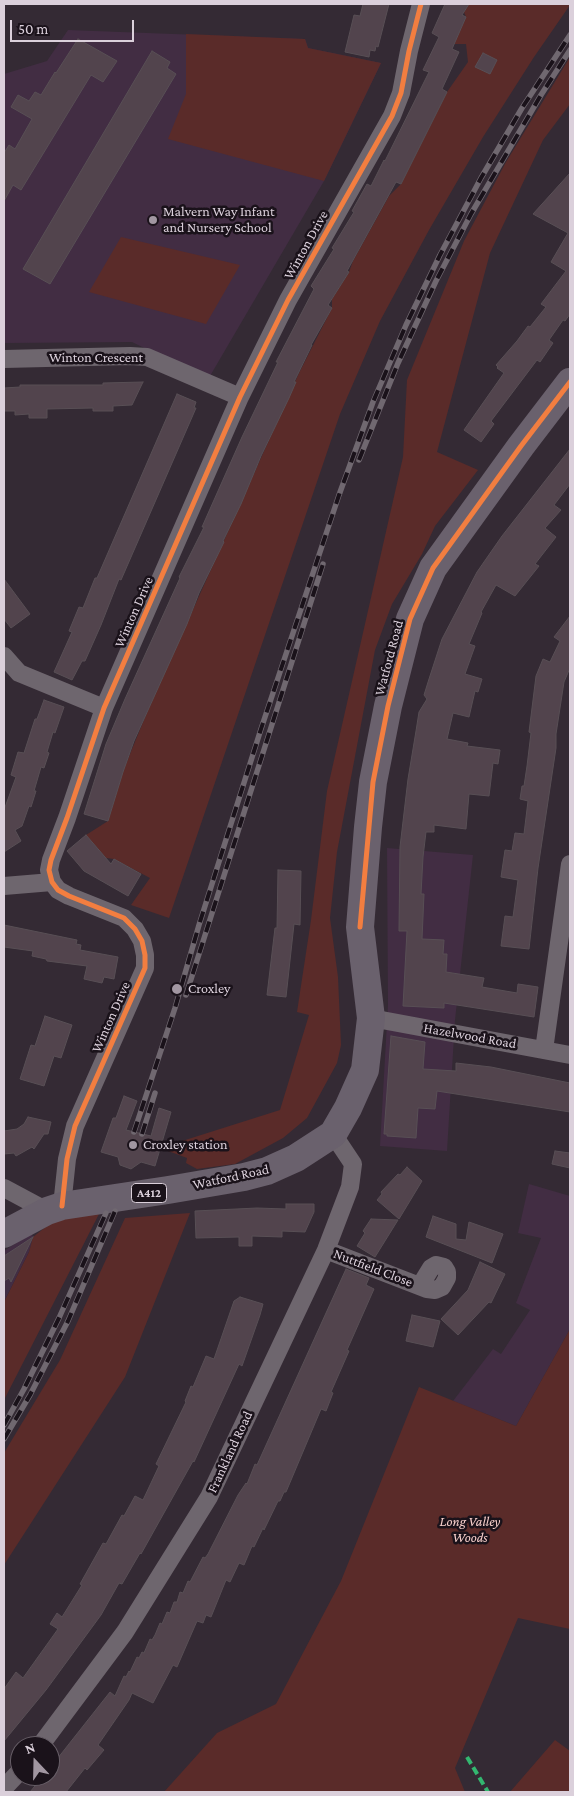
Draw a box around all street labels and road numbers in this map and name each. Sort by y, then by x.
street label: Winton Drive [280,208,332,282]
street label: Winton Crescent [49,350,143,366]
street label: Winton Drive [111,574,157,650]
street label: Watford Road [371,618,407,698]
street label: Winton Drive [88,979,134,1055]
street label: Hazelwood Road [422,1020,518,1052]
street label: Watford Road [191,1161,271,1193]
road number: A412 [132,1184,166,1202]
street label: Nuttfield Close [331,1245,415,1291]
street label: Frankland Road [204,1408,256,1496]

